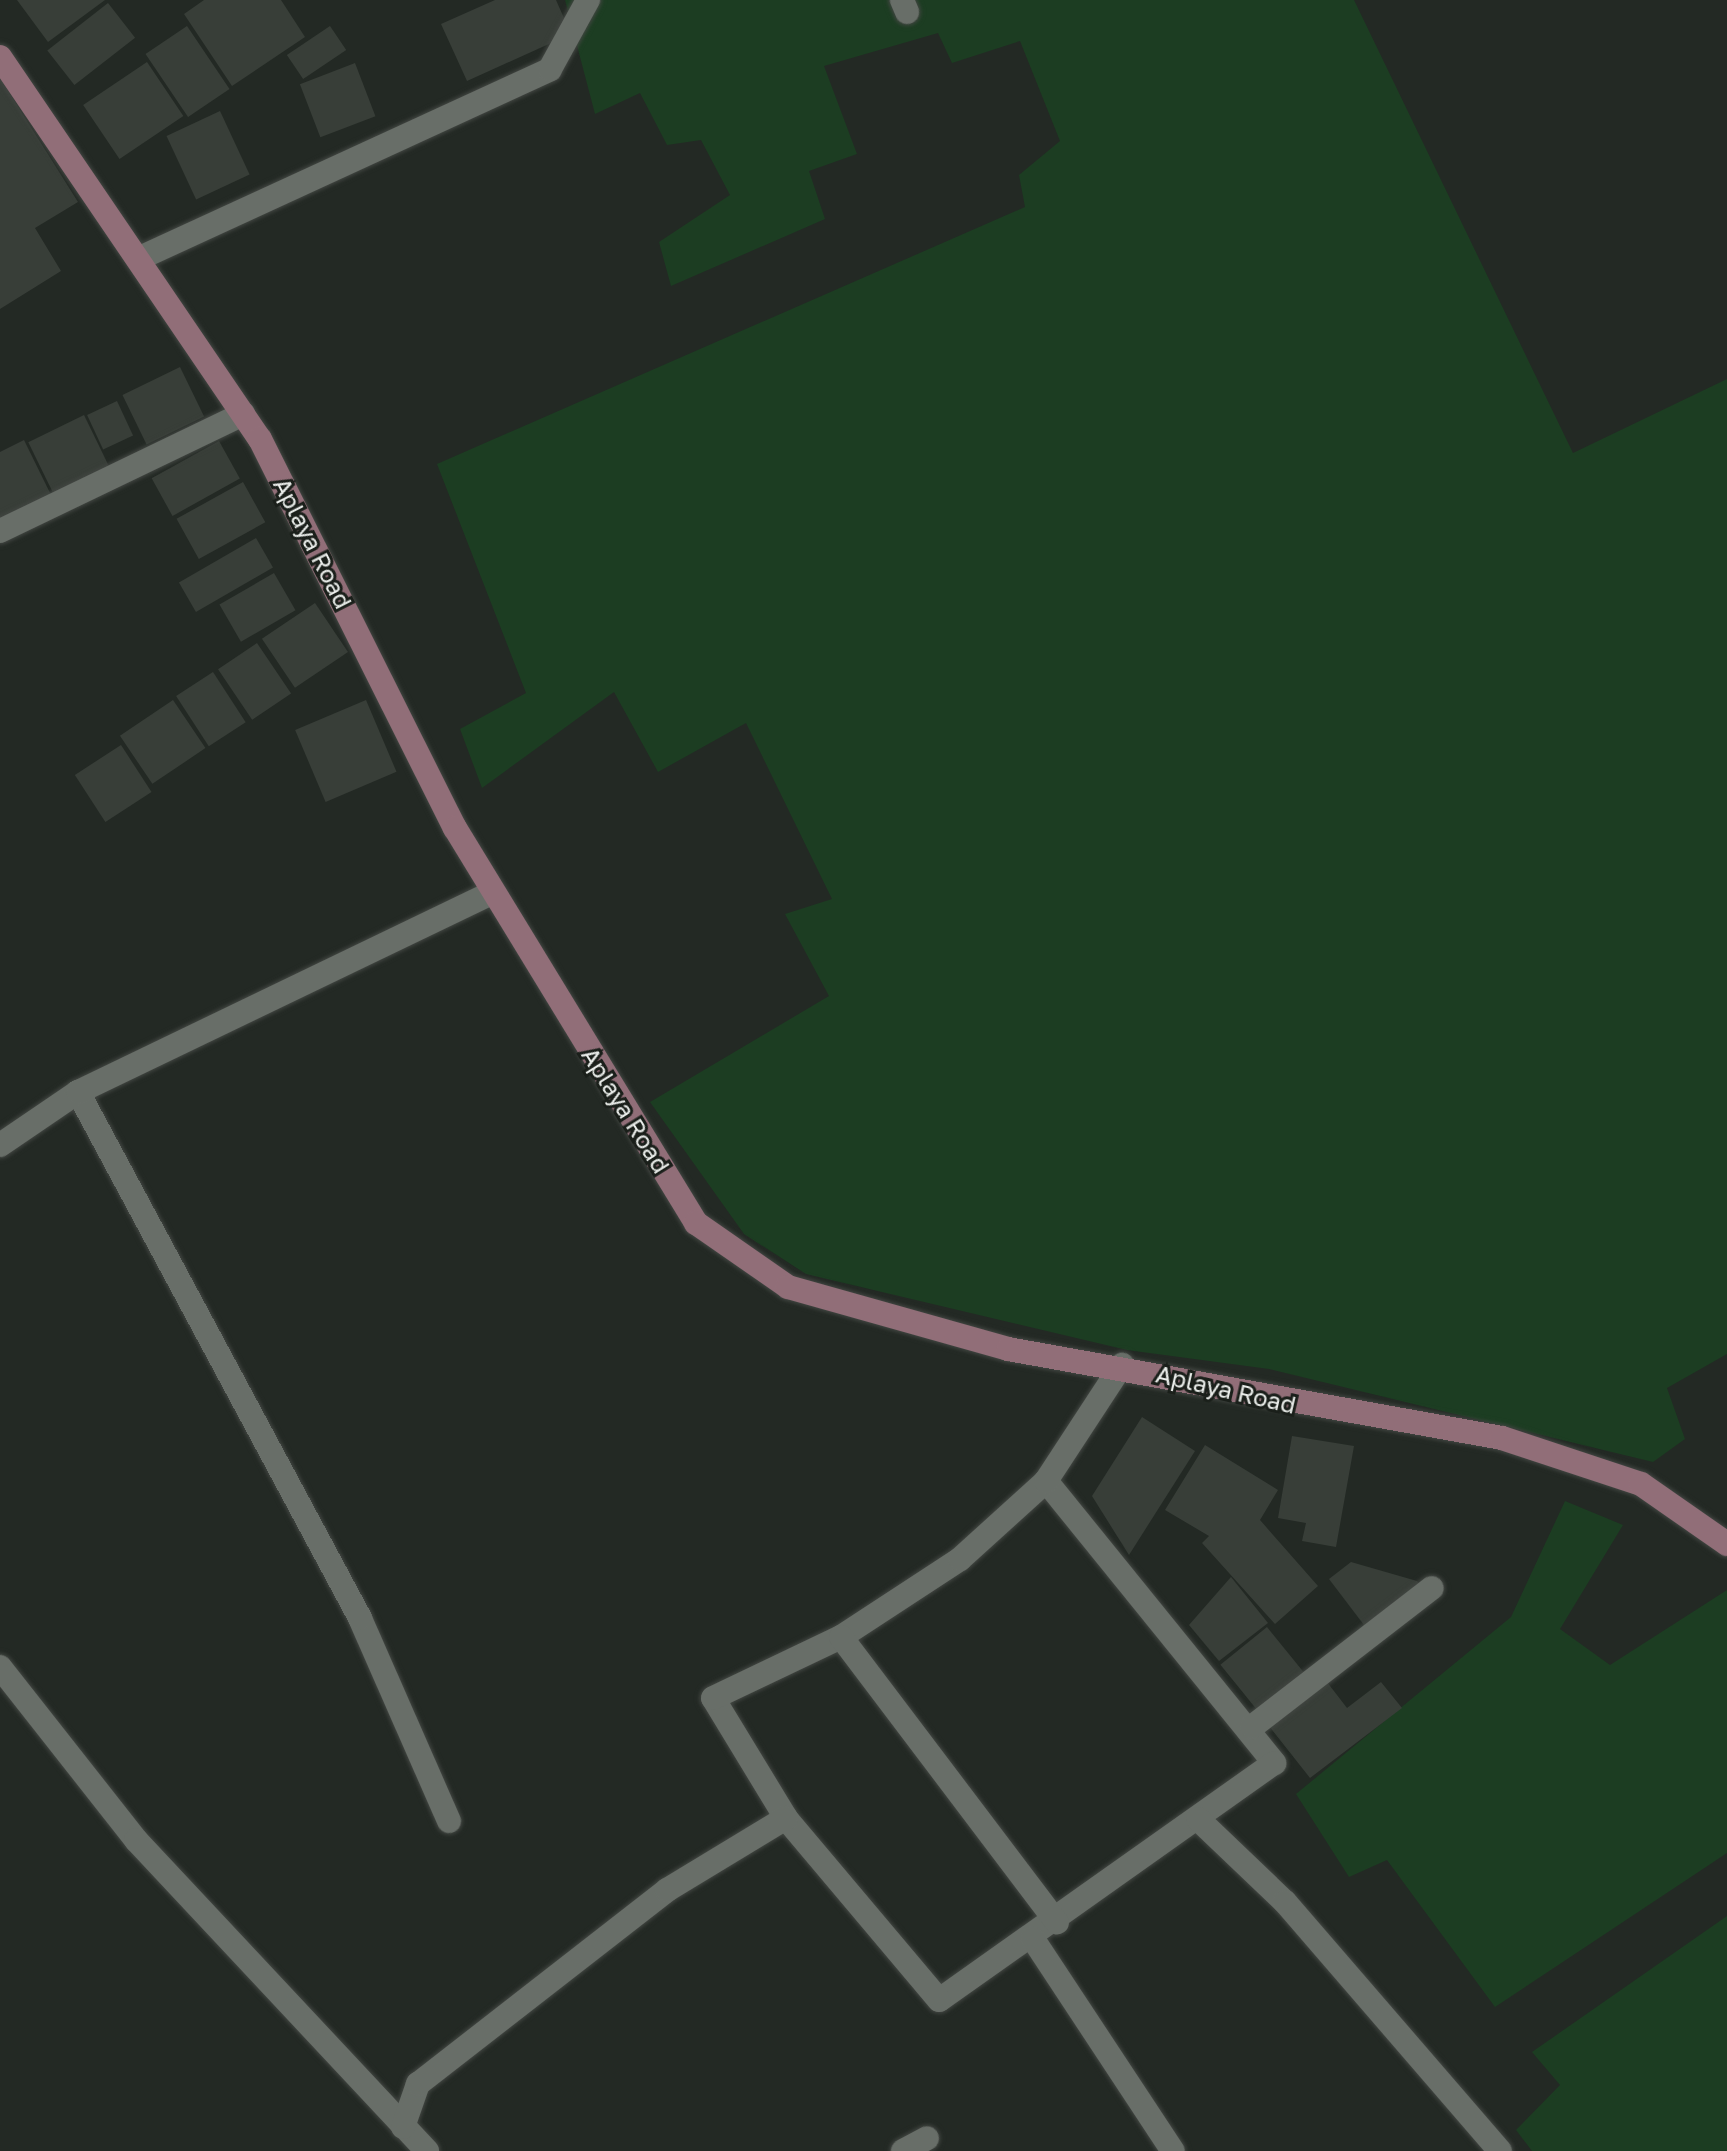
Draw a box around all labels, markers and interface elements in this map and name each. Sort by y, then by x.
street label: Aplaya Road [268,473,358,613]
street label: Aplaya Road [576,1042,676,1178]
street label: Aplaya Road [1153,1359,1299,1419]

